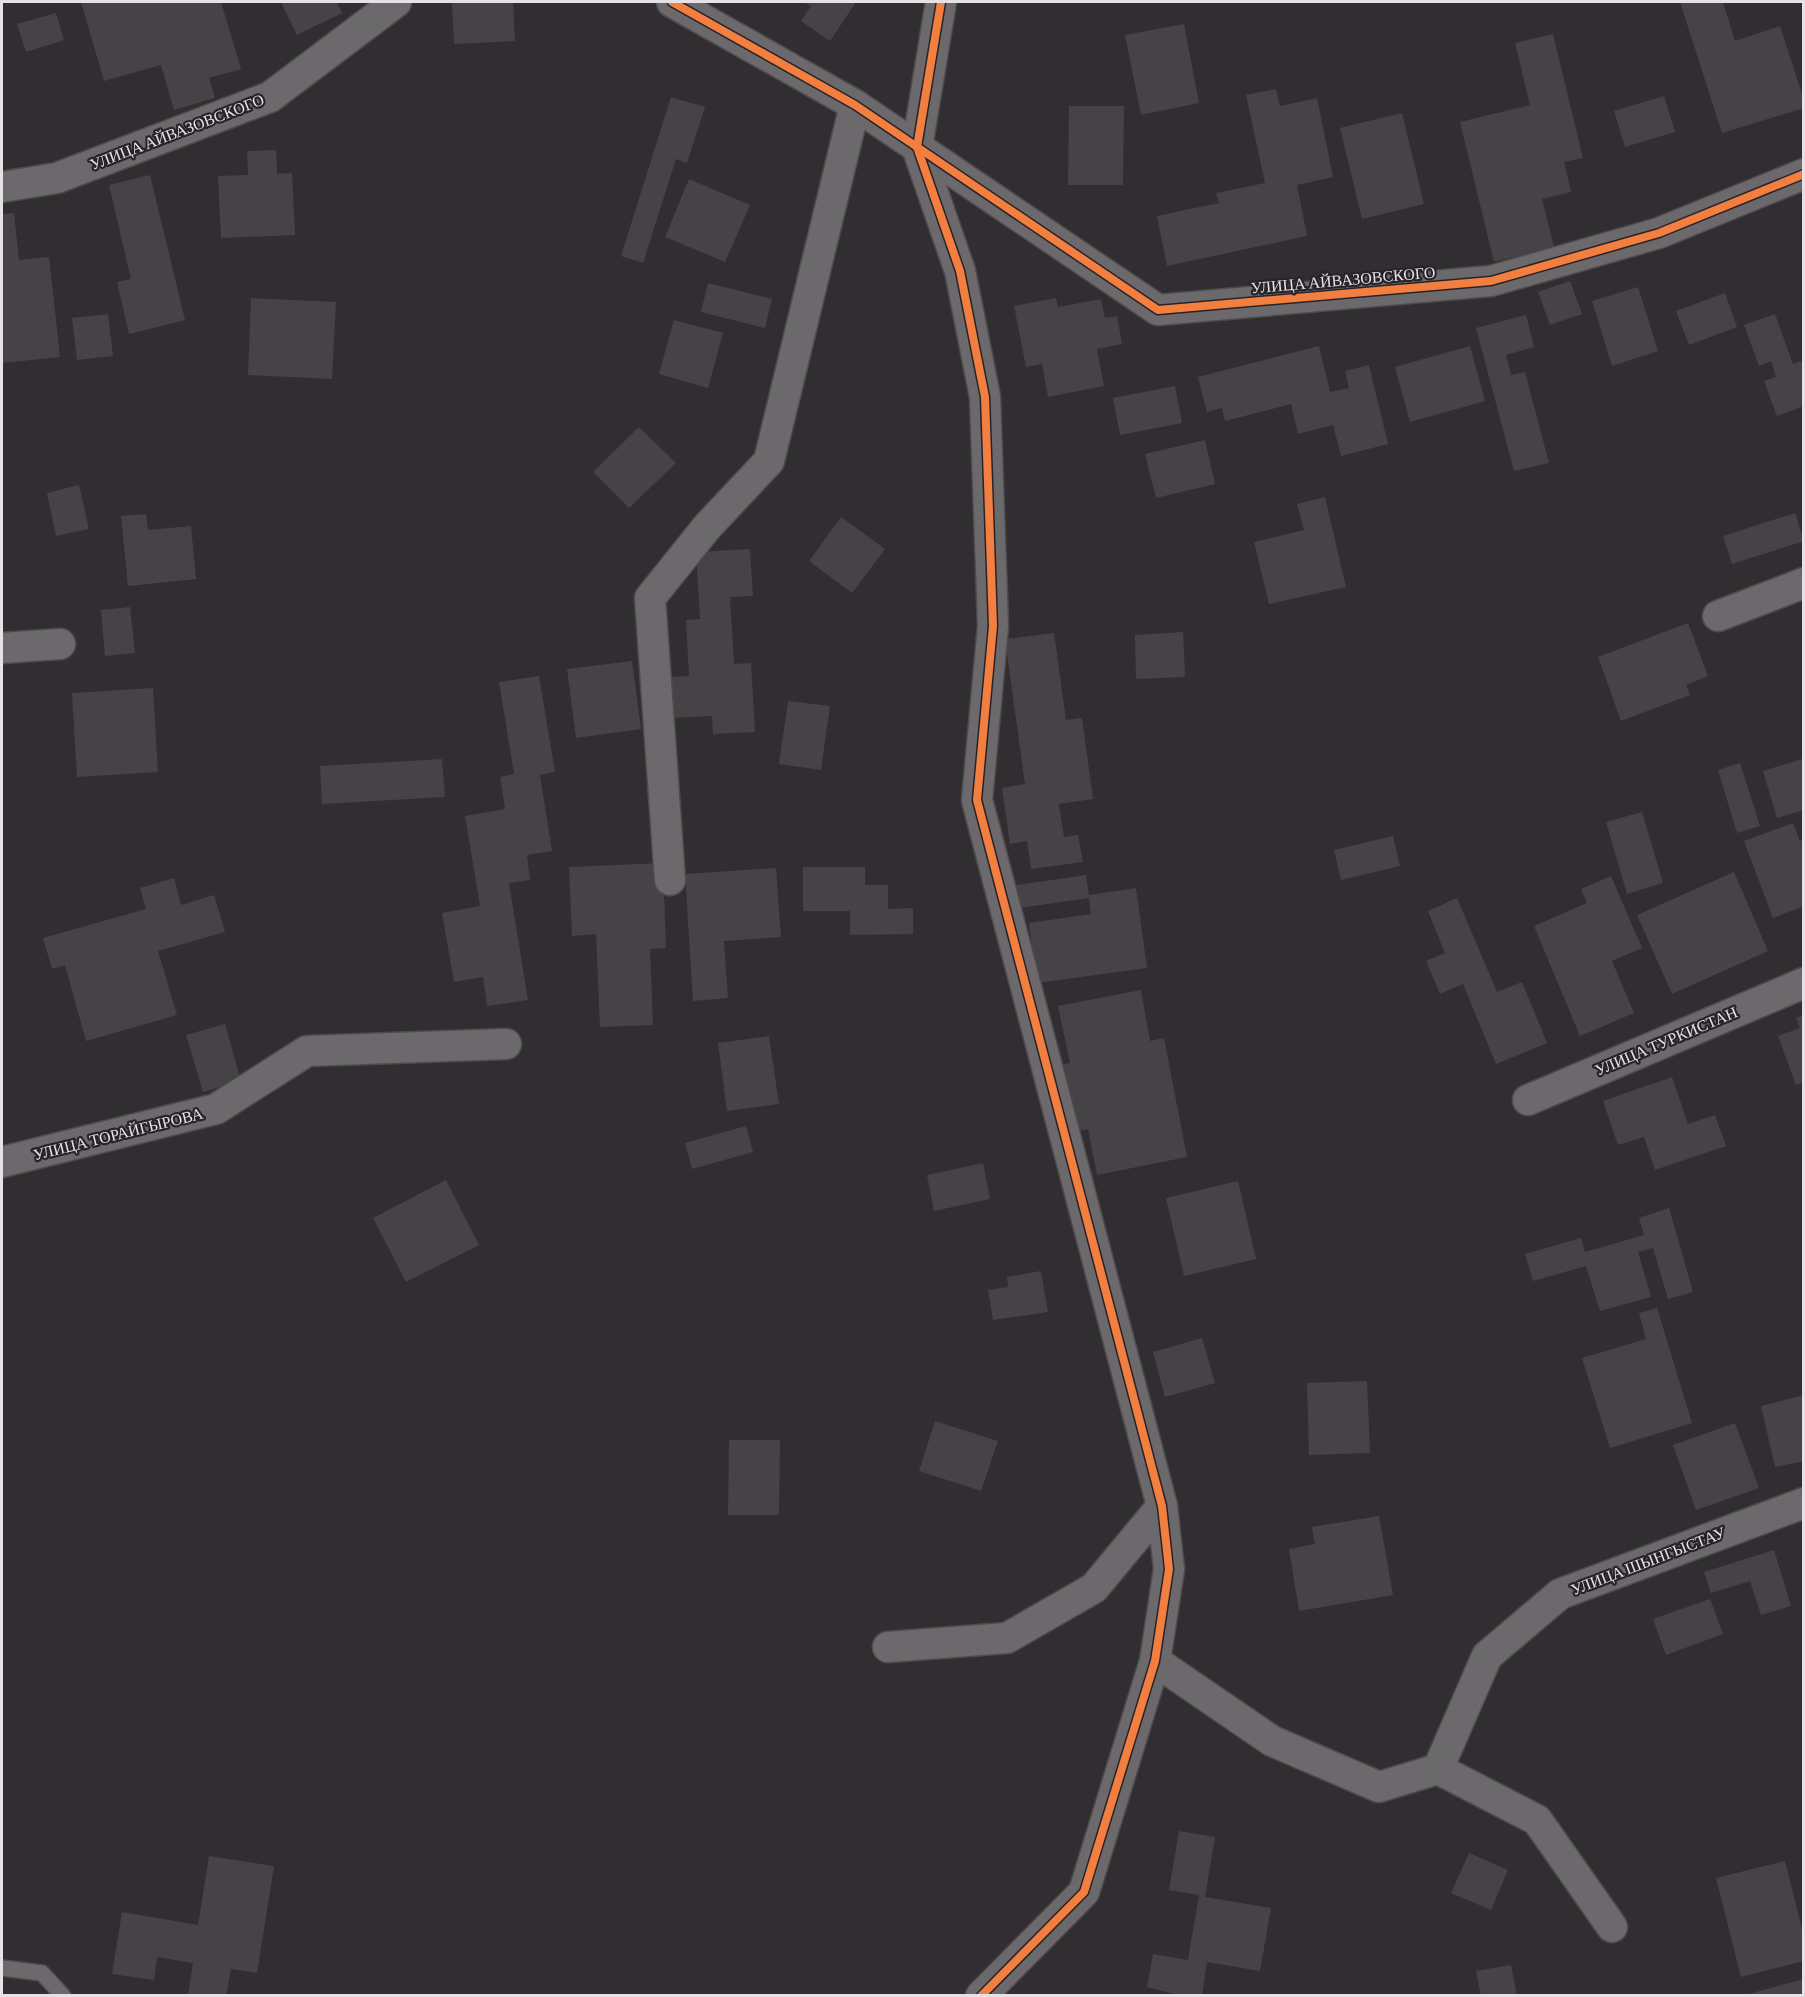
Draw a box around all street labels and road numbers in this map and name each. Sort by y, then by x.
street label: УЛИЦА АЙВАЗОВСКОГО [87,90,267,174]
street label: УЛИЦА АЙВАЗОВСКОГО [1250,262,1436,298]
street label: УЛИЦА ТУРКИСТАН [1592,1003,1741,1080]
street label: УЛИЦА ТОРАЙГЫРОВА [31,1104,205,1164]
street label: УЛИЦА ШЫНГЫСТАУ [1568,1523,1729,1599]

